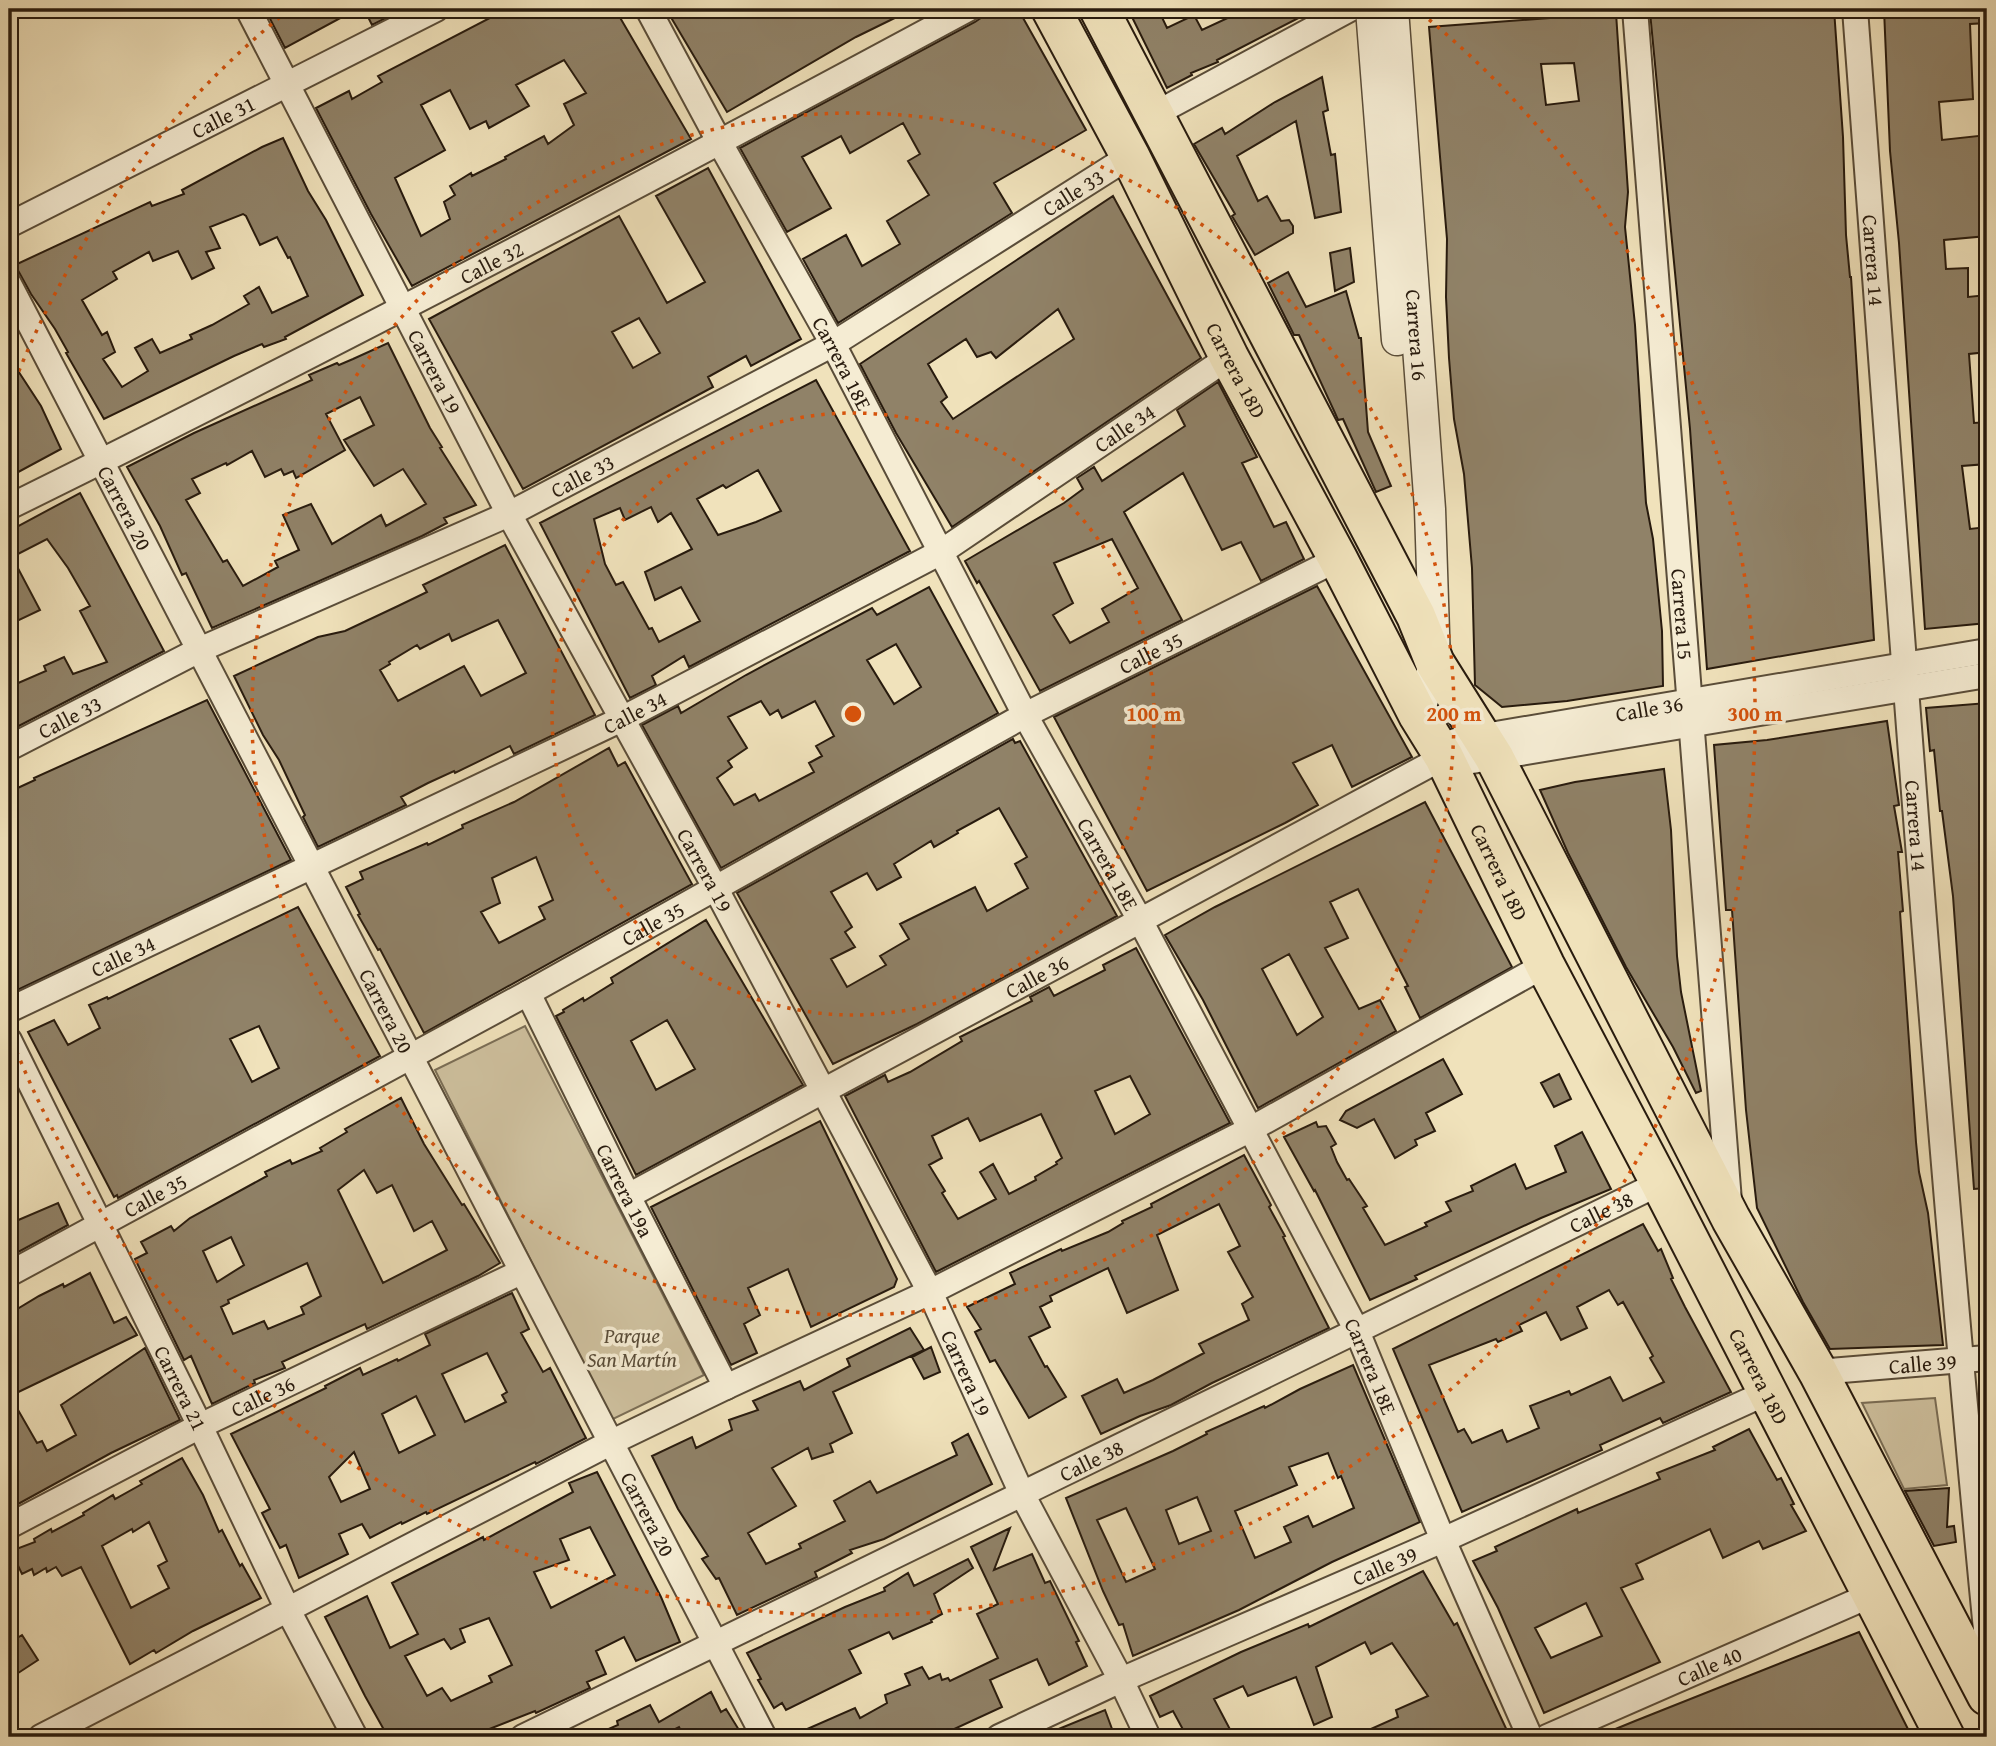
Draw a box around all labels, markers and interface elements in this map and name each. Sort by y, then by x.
street label: Calle 31 [186,88,260,146]
street label: Calle 33 [1036,161,1110,223]
street label: Carrera 14 [1855,214,1893,307]
street label: Calle 32 [454,233,529,292]
street label: Carrera 16 [1398,288,1436,382]
street label: Carrera 18E [805,310,880,416]
street label: Carrera 18D [1199,317,1275,423]
street label: Carrera 19 [401,324,470,419]
street label: Calle 34 [1087,396,1161,460]
street label: Calle 33 [545,446,619,505]
street label: Carrera 20 [90,460,160,555]
street label: Carrera 15 [1664,567,1702,661]
street label: Calle 35 [1113,623,1188,681]
street label: Calle 34 [598,683,672,741]
street label: Calle 33 [32,687,107,746]
street label: Calle 36 [1613,687,1685,729]
text: 100 m [1126,698,1182,729]
text: 200 m [1426,698,1482,729]
text: 300 m [1727,698,1783,729]
centre of rings [841,702,865,726]
street label: Carrera 14 [1898,779,1936,873]
street label: Carrera 18E [1070,812,1147,916]
street label: Carrera 18D [1463,818,1537,926]
street label: Carrera 19 [670,822,741,917]
street label: Calle 35 [615,893,690,953]
street label: Calle 34 [86,927,160,985]
street label: Calle 36 [999,946,1074,1006]
street label: Carrera 20 [352,963,421,1058]
street label: Carrera 19a [589,1138,662,1243]
street label: Calle 35 [118,1165,192,1225]
street label: Calle 38 [1564,1183,1638,1241]
street label: Carrera 18E [1337,1312,1405,1419]
park label: Parque San Martín [587,1320,677,1375]
street label: Carrera 18D [1722,1323,1797,1430]
street label: Carrera 19 [934,1325,1000,1421]
street label: Carrera 21 [147,1340,215,1436]
street label: Calle 39 [1888,1345,1958,1382]
street label: Calle 36 [225,1367,300,1425]
street label: Calle 38 [1054,1431,1128,1489]
street label: Carrera 20 [613,1466,683,1562]
street label: Calle 39 [1347,1538,1422,1593]
street label: Calle 40 [1672,1638,1746,1694]

